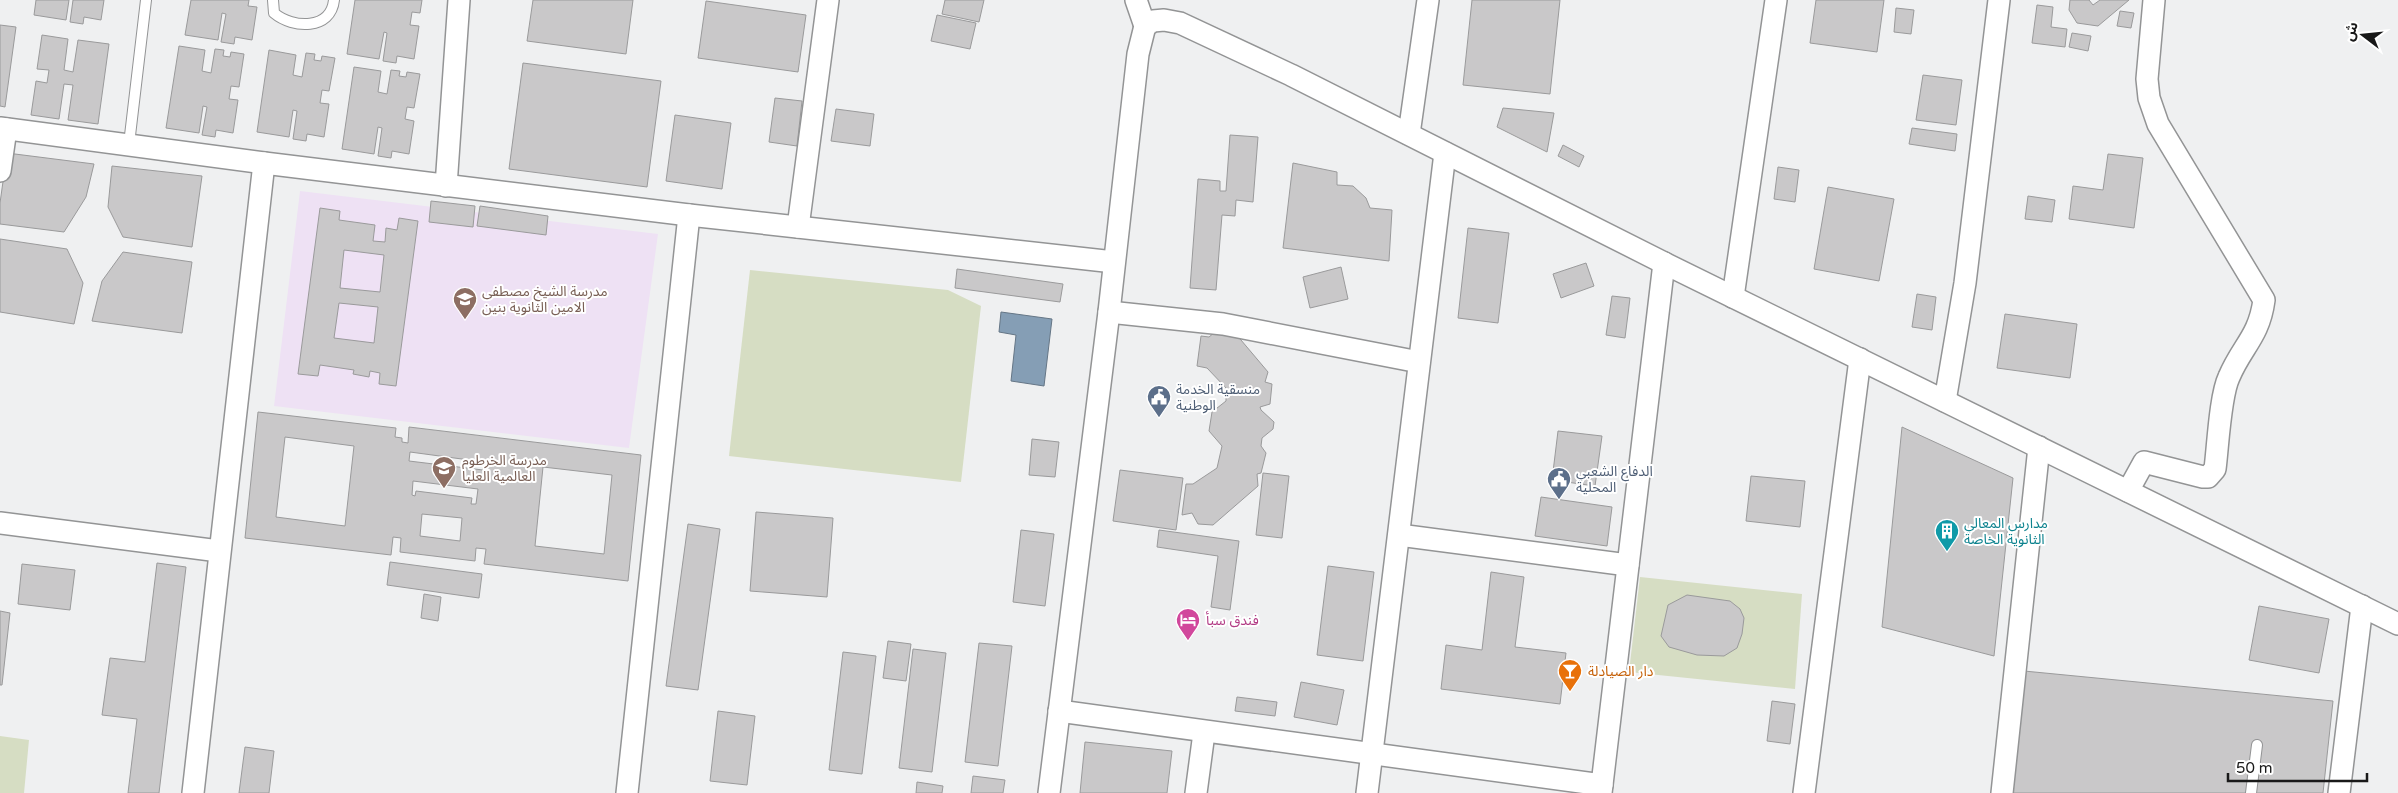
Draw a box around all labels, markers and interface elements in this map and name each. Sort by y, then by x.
north arrow [2338,10,2388,60]
text: ش [2340,20,2362,43]
place label: مدرسة الشيخ مصطفى الامين الثانوية بنين [482,283,608,316]
school or university icon: مدرسة الشيخ مصطفى الامين الثانوية بنين [452,286,478,320]
place label: منسقية الخدمة الوطنية [1176,381,1260,414]
public building icon: منسقية الخدمة الوطنية [1146,384,1172,418]
place label: مدرسة الخرطوم العالمية العليا [462,452,547,485]
school or university icon: مدرسة الخرطوم العالمية العليا [431,455,457,489]
place label: الدفاع الشعبي المحلية [1576,463,1653,496]
public building icon: الدفاع الشعبي المحلية [1546,466,1572,500]
place label: مدارس المعالي الثانوية الخاصة [1964,515,2048,548]
building icon: مدارس المعالي الثانوية الخاصة [1934,518,1960,552]
hotel icon: فندق سبأ [1175,607,1201,641]
place label: فندق سبأ [1206,611,1259,629]
bar icon: دار الصيادلة [1557,658,1583,692]
place label: دار الصيادلة [1588,663,1654,680]
scale bar [2228,750,2367,782]
text: 50 m [2236,759,2273,777]

